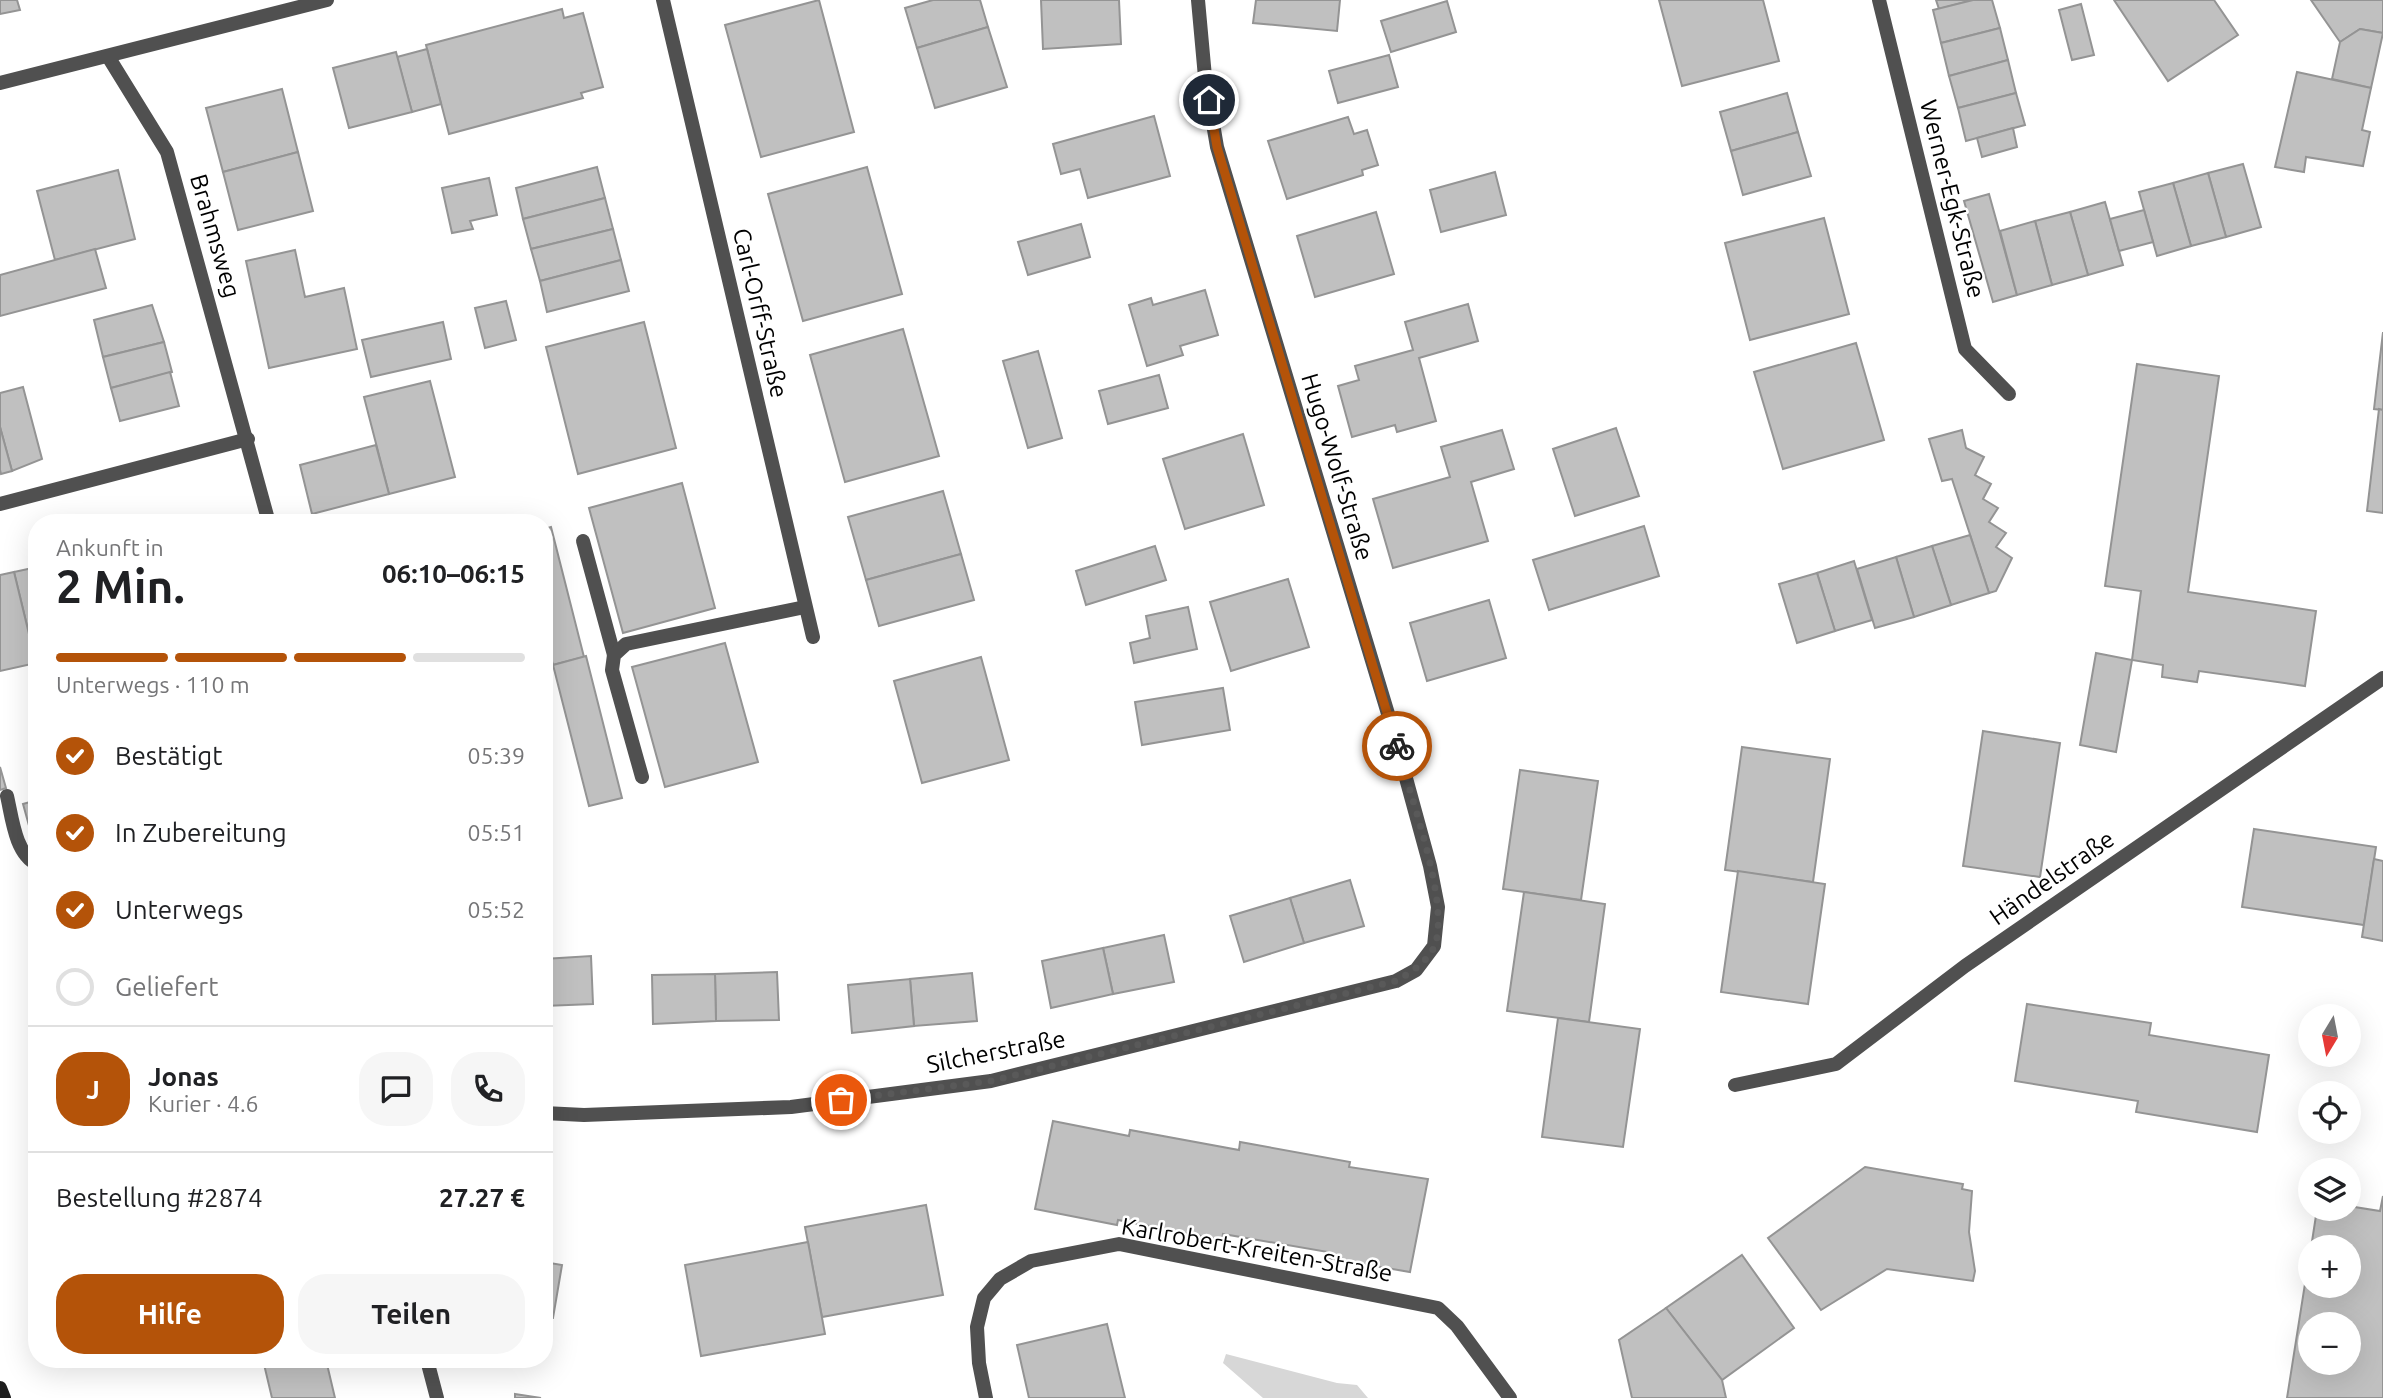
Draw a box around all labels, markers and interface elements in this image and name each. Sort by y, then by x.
pin [1179,70,1239,130]
icon: home [1190,81,1228,119]
street label: Werner-Egk-Straße [1915,97,1990,301]
street label: Brahmsweg [185,171,246,301]
street label: Carl-Orff-Straße [728,226,793,400]
street label: Hugo-Wolf-Straße [1296,370,1379,564]
text: Ankunft in [56,535,164,560]
text: 06:10–06:15 [382,559,525,588]
text: 2 Min. [56,560,185,612]
text: Unterwegs · 110 m [56,672,250,697]
courier [1362,711,1432,781]
icon: bike [1378,727,1416,765]
icon: check [56,737,94,775]
text: Bestätigt [115,741,222,770]
text: 05:39 [467,743,525,768]
icon: check [56,814,94,852]
text: In Zubereitung [115,818,287,847]
text: 05:51 [467,820,525,845]
street label: Händelstraße [1984,825,2119,930]
icon: check [56,891,94,929]
text: Unterwegs [115,895,243,924]
text: 05:52 [467,897,525,922]
text: Geliefert [115,972,218,1001]
north arrow [2298,1004,2361,1068]
map controls [2298,1004,2361,1375]
street label: Silcherstraße [924,1025,1068,1078]
button: chat [359,1052,433,1126]
button: phone [451,1052,525,1126]
text: Jonas [148,1062,219,1091]
pin [811,1070,871,1130]
text: J [86,1075,100,1104]
icon: bag [822,1081,860,1119]
button: locate [2298,1081,2361,1144]
text: Kurier · 4.6 [148,1091,259,1116]
button: layers [2298,1158,2361,1221]
text: Bestellung #2874 [56,1183,263,1212]
text: 27.27 € [439,1183,525,1212]
street label: Karlrobert-Kreiten-Straße [1119,1212,1395,1287]
button: + [2298,1235,2361,1298]
button: Hilfe [56,1274,284,1354]
button: Teilen [298,1274,525,1354]
button: − [2298,1312,2361,1375]

